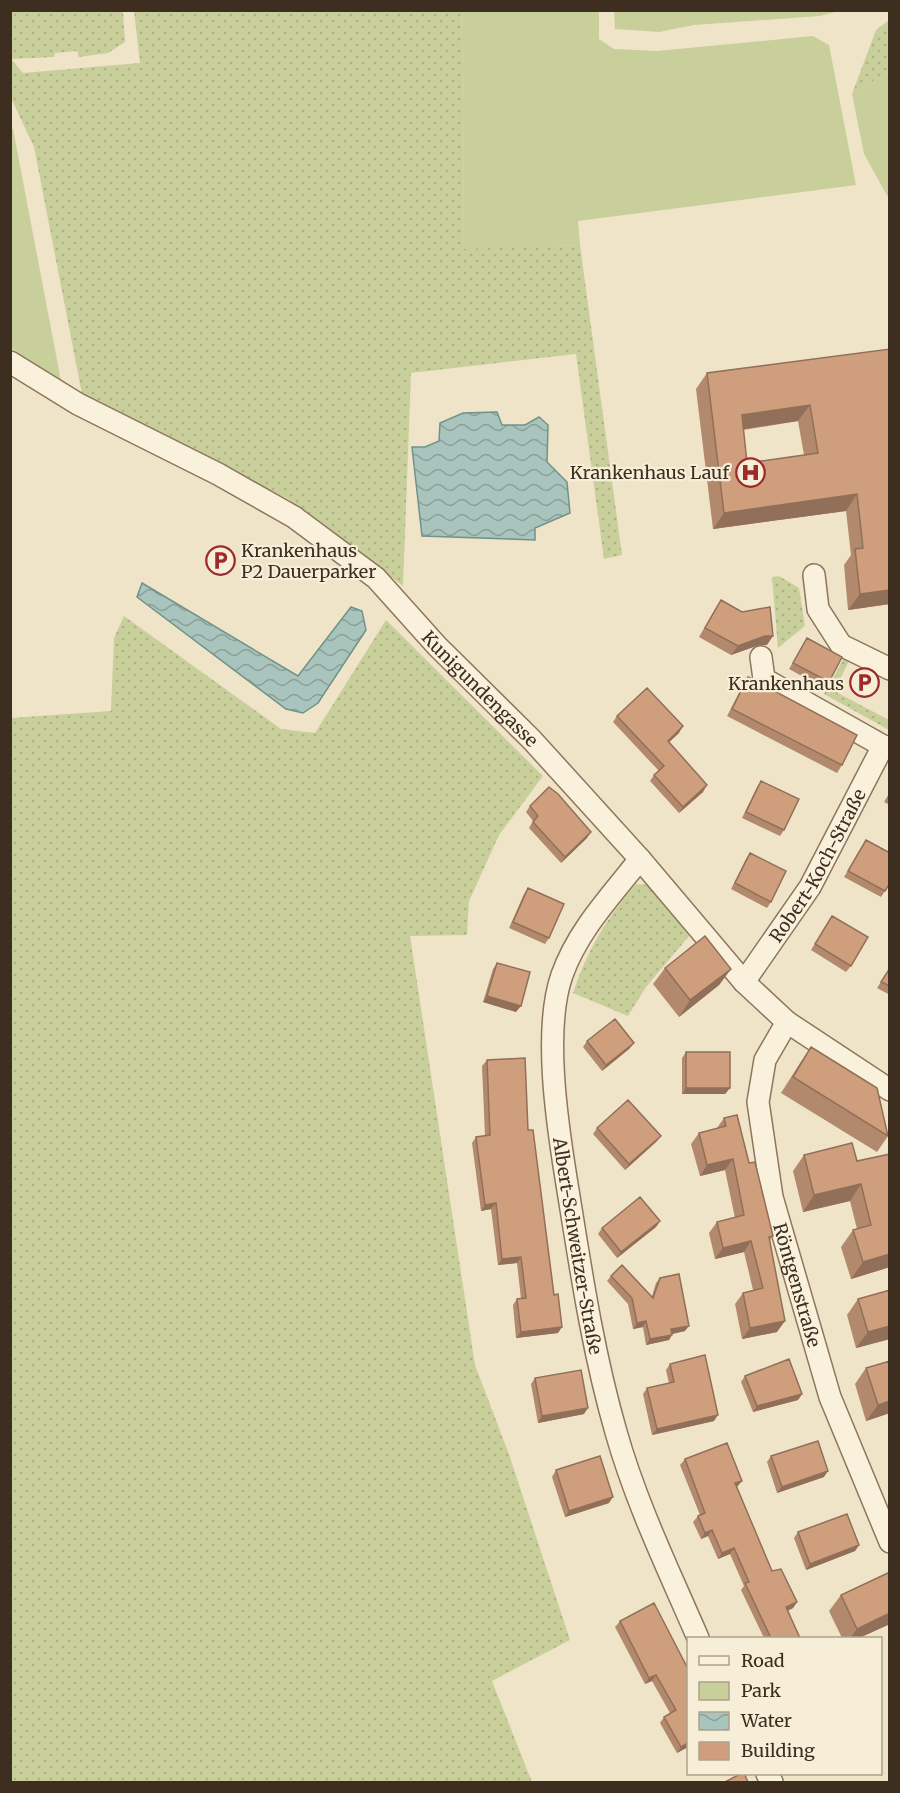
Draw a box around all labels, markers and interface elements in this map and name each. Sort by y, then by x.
hospital icon: Krankenhaus Lauf [734,456,766,488]
place label: Krankenhaus Lauf [570,461,730,484]
place label: Krankenhaus P2 Dauerparker [241,539,376,583]
parking icon: Krankenhaus P2 Dauerparker [204,544,236,576]
street label: Kunigundengasse [417,626,543,751]
parking icon: Krankenhaus [849,667,881,699]
place label: Krankenhaus [728,672,844,695]
street label: Robert-Koch-Straße [764,785,870,947]
street label: Albert-Schweitzer-Straße [548,1135,608,1356]
street label: Röntgenstraße [769,1220,826,1350]
legend [687,1637,882,1775]
text: Road [741,1649,785,1672]
text: Park [741,1679,782,1702]
text: Water [740,1709,792,1732]
text: Building [741,1739,815,1762]

